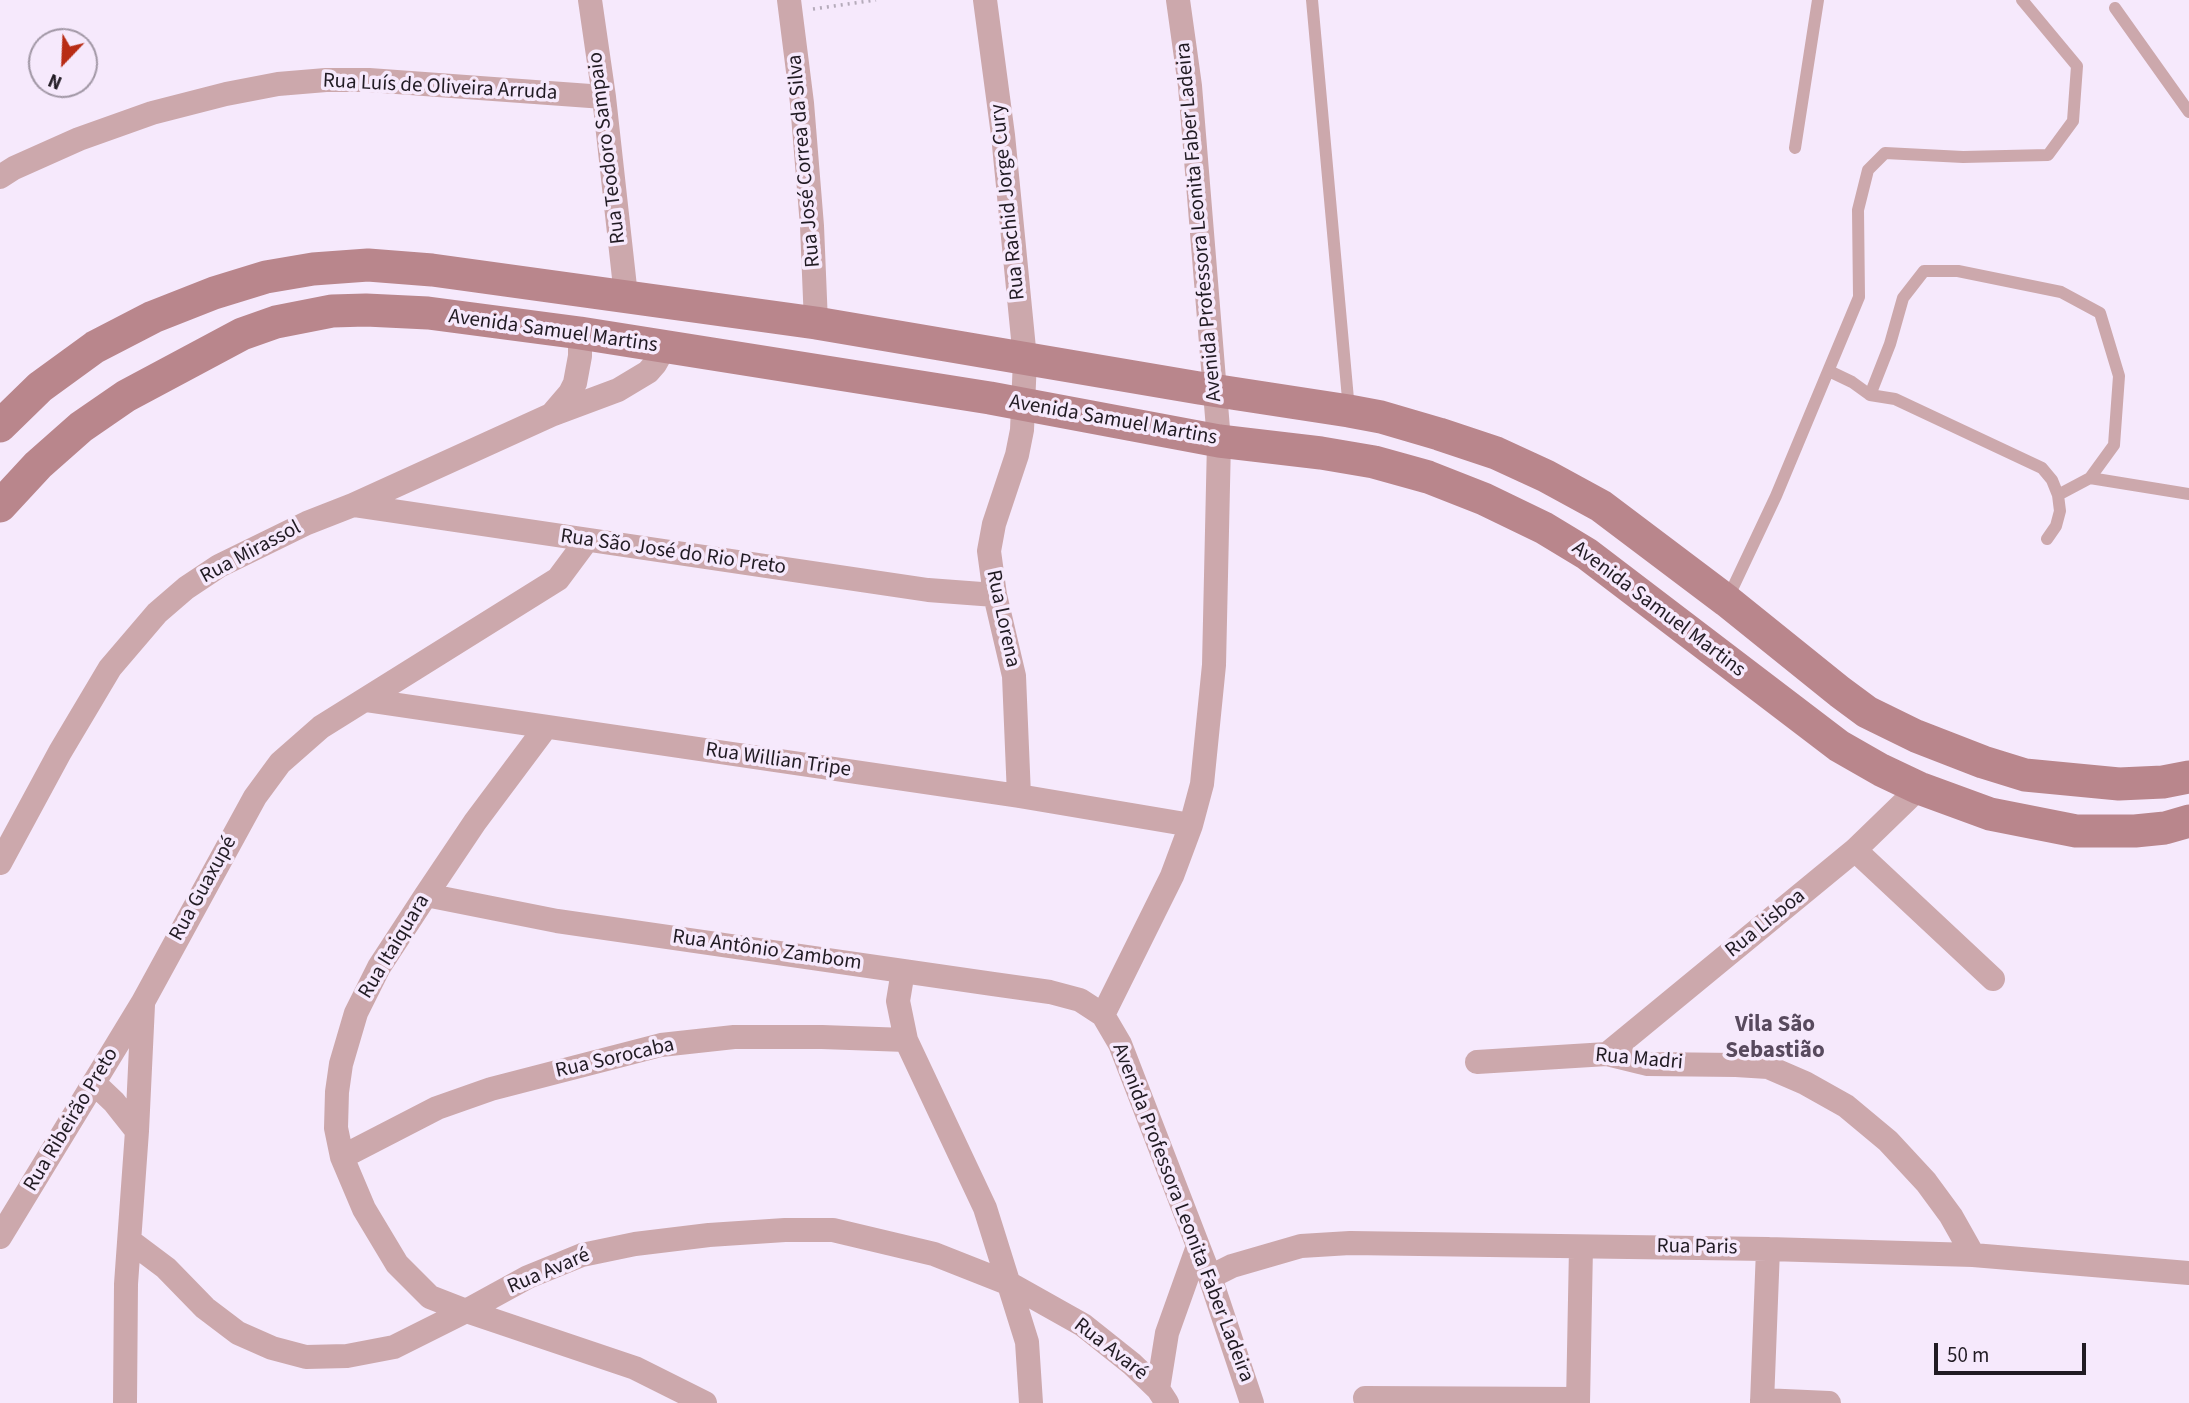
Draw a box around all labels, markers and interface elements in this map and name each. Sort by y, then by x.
north arrow [28,28,98,98]
street label: Avenida Professora Leonita Faber Ladeira [1172,41,1228,403]
street label: Rua Teodoro Sampaio [584,51,632,245]
street label: Rua José Correa da Silva [783,53,827,269]
text: N [44,66,66,96]
street label: Rua Luís de Oliveira Arruda [322,69,558,107]
street label: Rua Rachid Jorge Cury [986,103,1032,301]
street label: Avenida Samuel Martins [447,305,659,359]
street label: Avenida Samuel Martins [1007,390,1219,452]
street label: Rua Mirassol [196,516,306,590]
street label: Rua São José do Rio Preto [559,525,787,581]
street label: Avenida Samuel Martins [1566,537,1750,683]
street label: Rua Lorena [979,568,1025,670]
street label: Rua Willian Tripe [704,738,852,784]
street label: Rua Guaxupé [165,832,243,946]
street label: Rua Lisboa [1721,884,1811,964]
street label: Rua Itaiquara [354,890,436,1004]
street label: Rua Antônio Zambom [671,925,863,977]
district label: Vila São Sebastião [1725,1012,1825,1066]
street label: Rua Sorocaba [553,1033,677,1085]
street label: Avenida Professora Leonita Faber Ladeira [1106,1040,1258,1386]
street label: Rua Ribeirão Preto [19,1044,125,1196]
street label: Rua Madri [1594,1044,1684,1076]
street label: Rua Paris [1656,1235,1738,1261]
street label: Rua Avaré [504,1243,594,1301]
street label: Rua Avaré [1068,1313,1152,1387]
scale bar [1937,1330,2089,1374]
text: 50 m [1947,1340,1989,1370]

